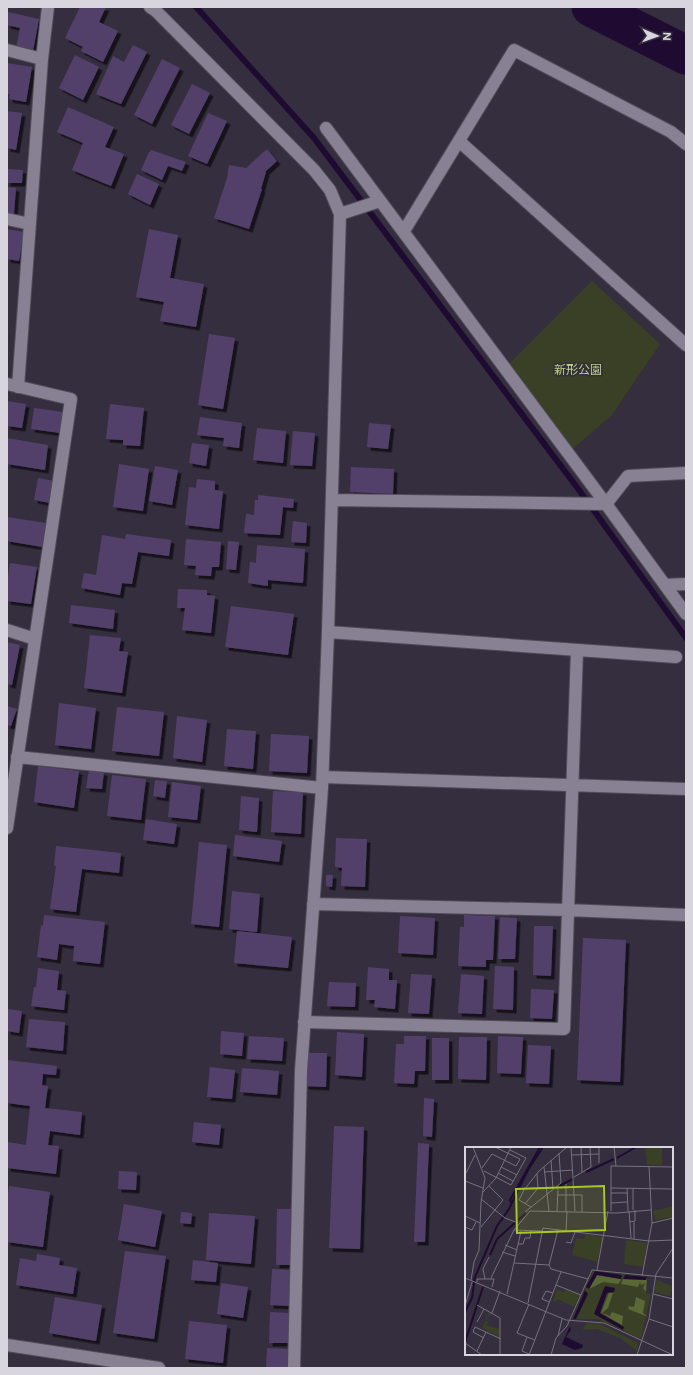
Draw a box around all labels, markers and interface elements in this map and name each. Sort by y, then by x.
north arrow [637,16,677,56]
text: N [660,32,673,41]
park label: 新形公園 [554,363,602,377]
inset map [465,1147,673,1355]

